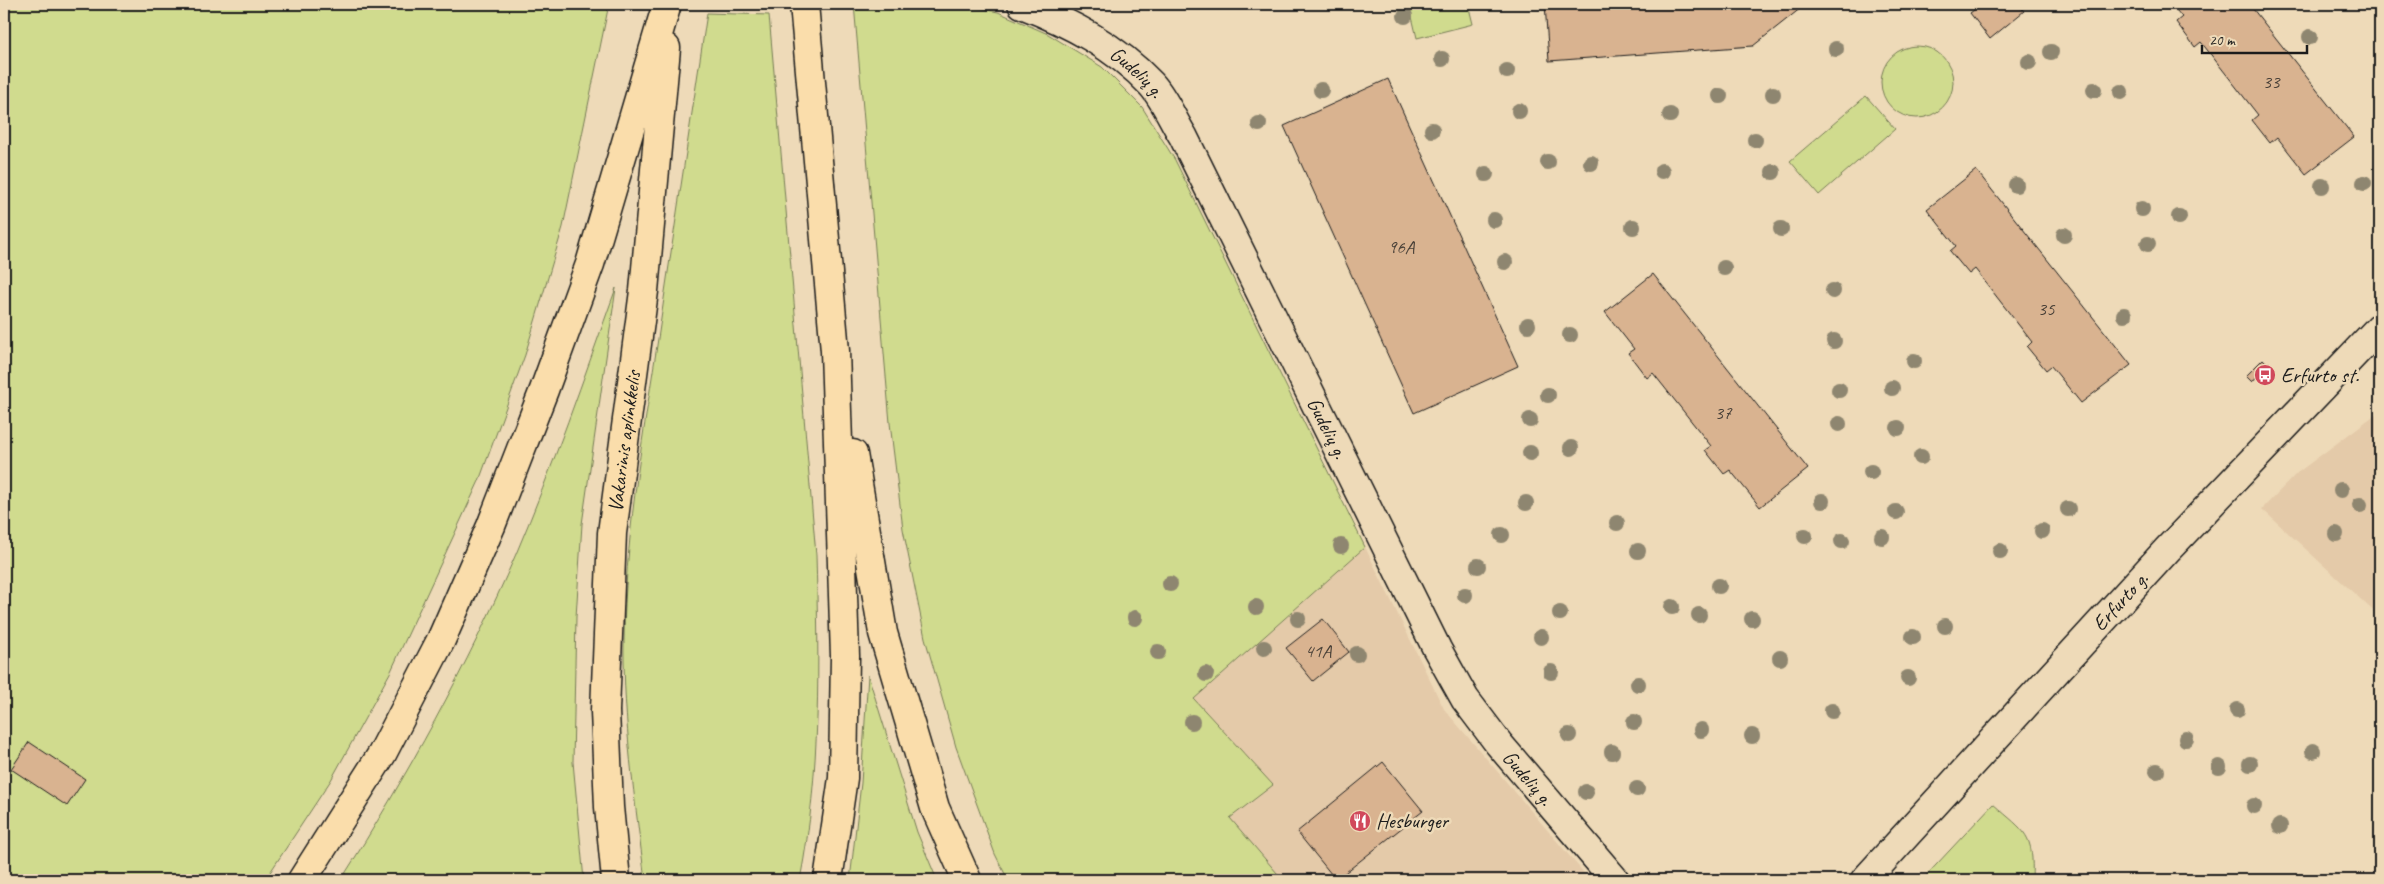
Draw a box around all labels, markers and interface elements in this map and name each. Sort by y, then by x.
scale bar [2202,22,2306,54]
text: 20 m [2209,31,2236,50]
street label: Gudelių g. [1105,40,1171,103]
house number: 33 [2262,70,2281,94]
house number: 96A [1388,235,1416,259]
house number: 35 [2037,297,2056,321]
place label: Erfurto st. [2281,362,2360,388]
bus stop icon: Erfurto st. [2253,363,2277,387]
street label: Vakarinis aplinkkelis [602,367,647,513]
street label: Gudelių g. [1301,393,1354,464]
house number: 37 [1714,401,1733,425]
street label: Erfurto g. [2087,565,2154,636]
house number: 41A [1305,639,1333,663]
street label: Gudelių g. [1497,745,1560,812]
place label: Hesburger [1376,808,1450,834]
restaurant icon: Hesburger [1348,809,1372,833]

